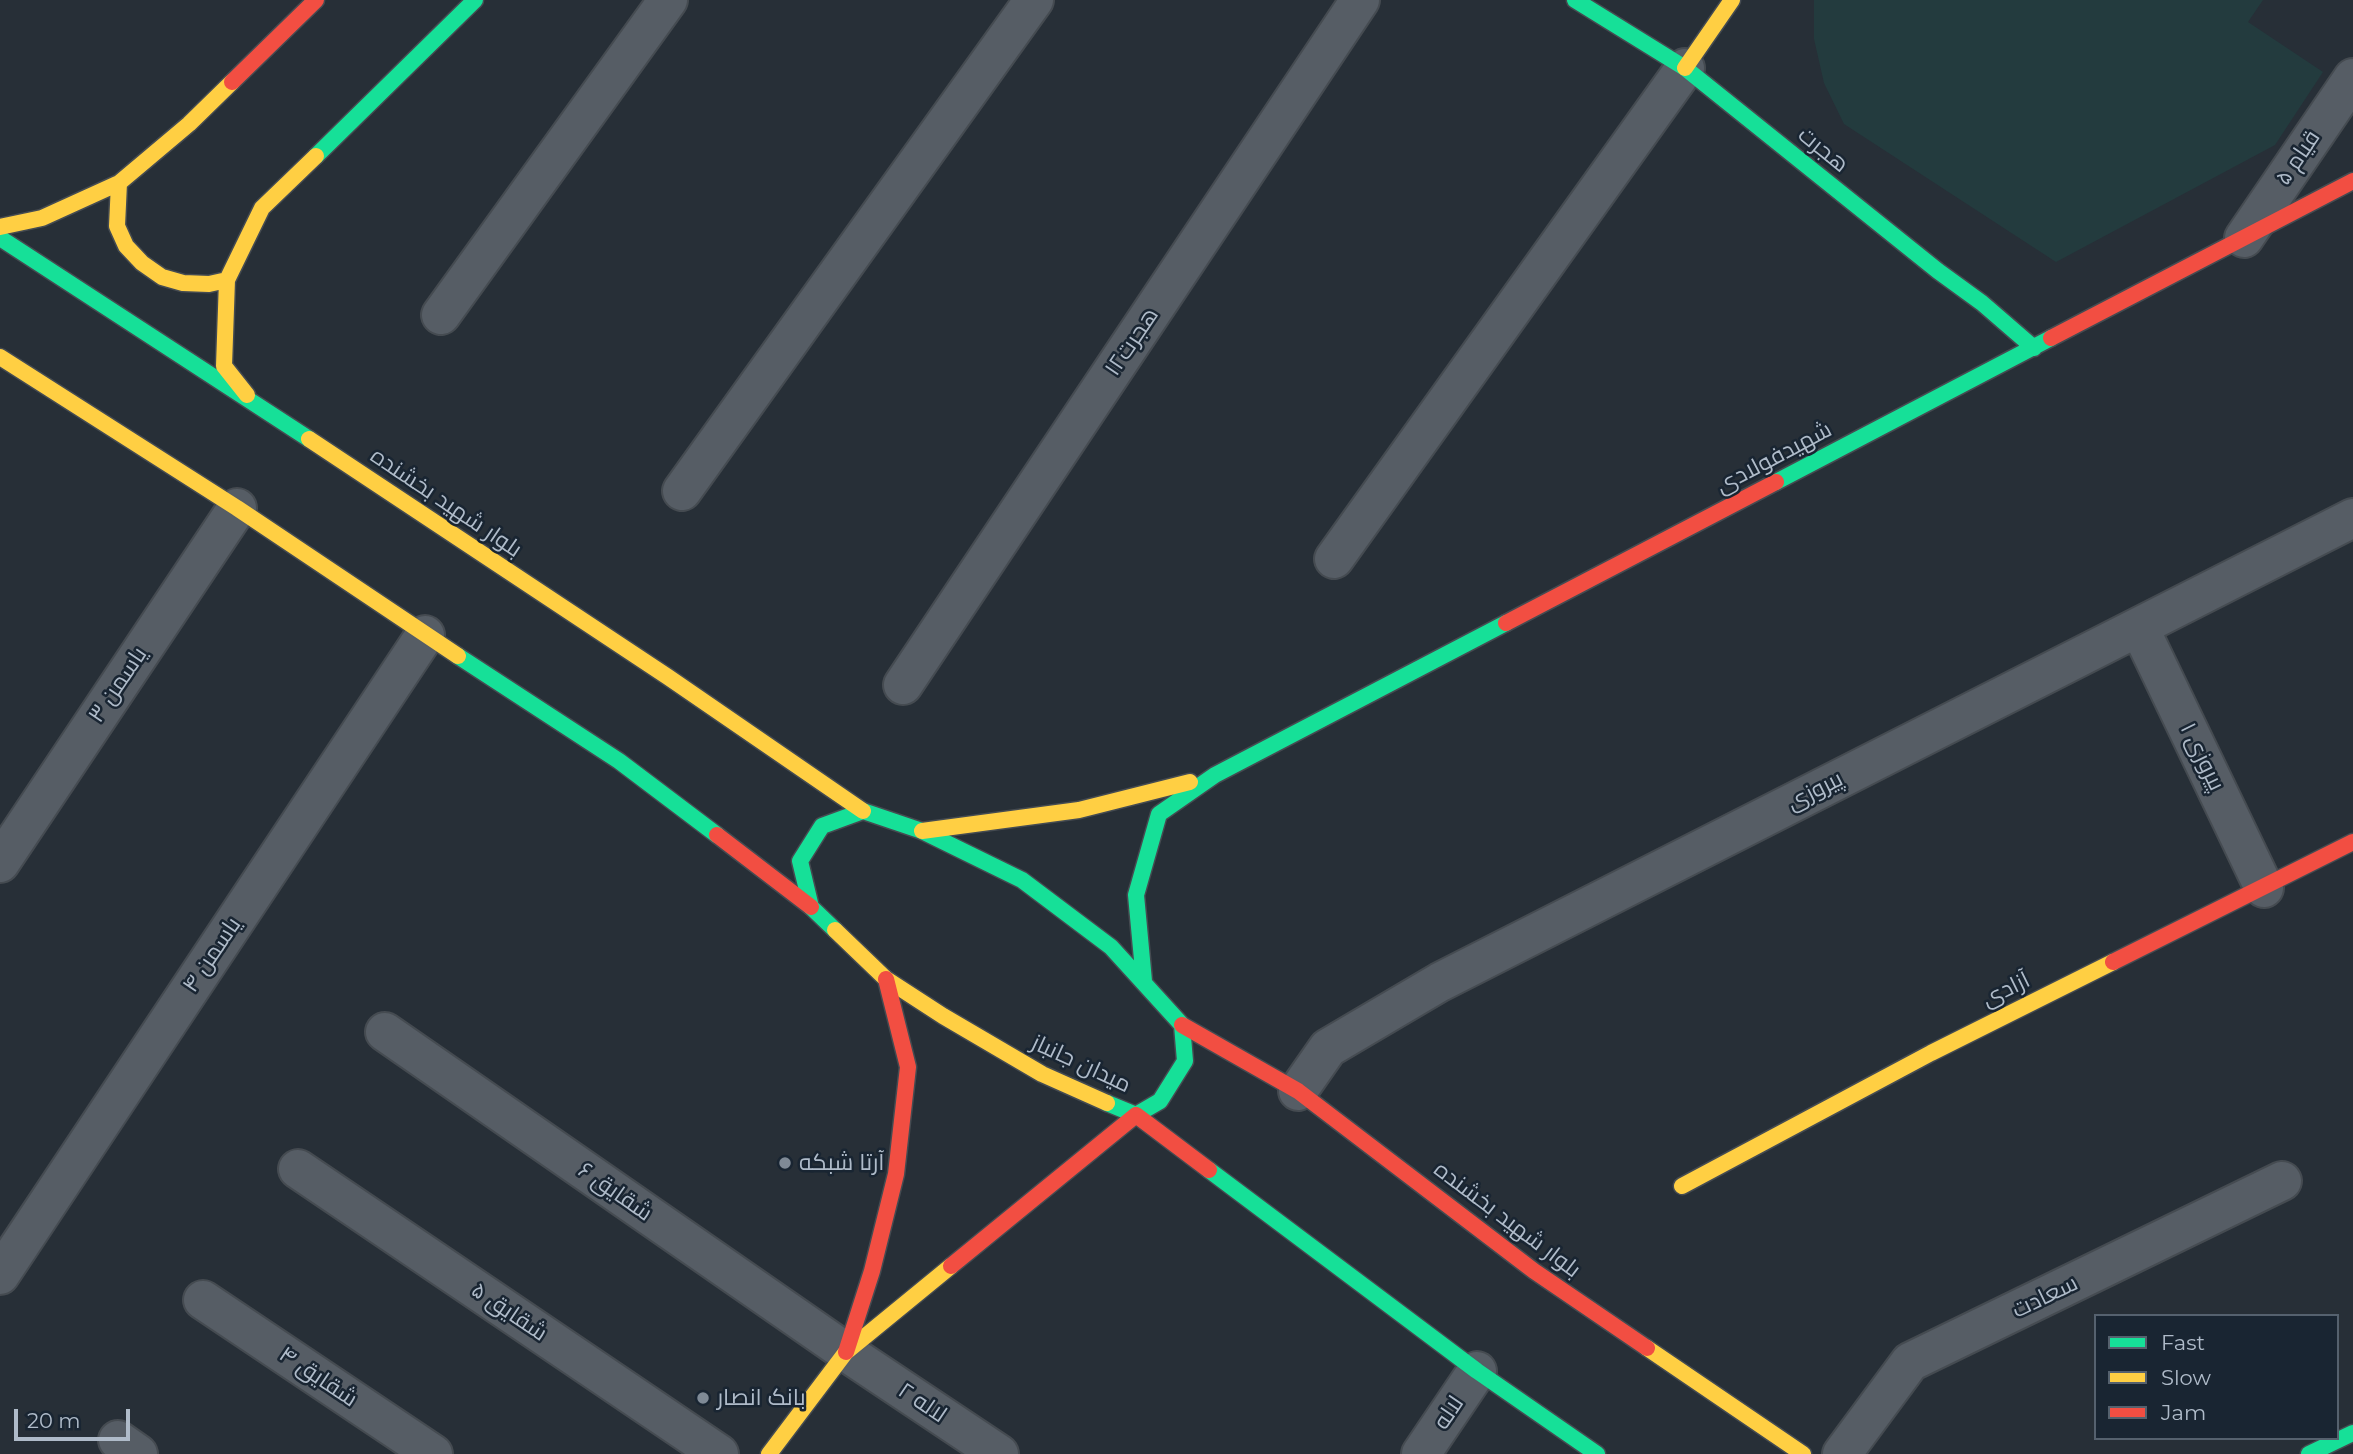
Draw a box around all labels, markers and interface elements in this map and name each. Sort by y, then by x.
street label: هجرت [1792,121,1854,179]
street label: قیام ۵ [2270,125,2326,191]
street label: هجرت۱۲ [1099,303,1165,381]
street label: شهیدفولادی [1711,416,1837,500]
street label: بلوار شهید بخشنده [365,442,527,564]
street label: یاسمن ۳ [83,642,153,728]
street label: پیروزی ۱ [2174,719,2230,795]
street label: پیروزی [1782,765,1848,817]
street label: یاسمن ۴ [177,912,247,998]
street label: آزادی [1977,967,2035,1013]
street label: میدان جانباز [1027,1029,1135,1099]
place label: آرتا شبکه [799,1149,884,1177]
marker: آرتا شبکه [777,1155,793,1171]
street label: بلوار شهید بخشنده [1428,1156,1586,1284]
street label: شقایق ۶ [573,1157,657,1227]
street label: سعادت [2008,1269,2082,1325]
street label: شقایق ۵ [466,1277,552,1347]
legend [2094,1314,2339,1440]
text: Fast [2161,1330,2205,1355]
street label: شقایق ۴ [274,1341,362,1413]
text: Slow [2161,1365,2211,1390]
street label: لاله ۲ [892,1377,952,1429]
place label: بانک انصار [717,1384,806,1412]
marker: بانک انصار [695,1390,711,1406]
street label: لاله [1428,1391,1470,1435]
scale bar [18,1394,133,1438]
text: Jam [2161,1400,2206,1425]
text: 20 m [27,1408,81,1433]

